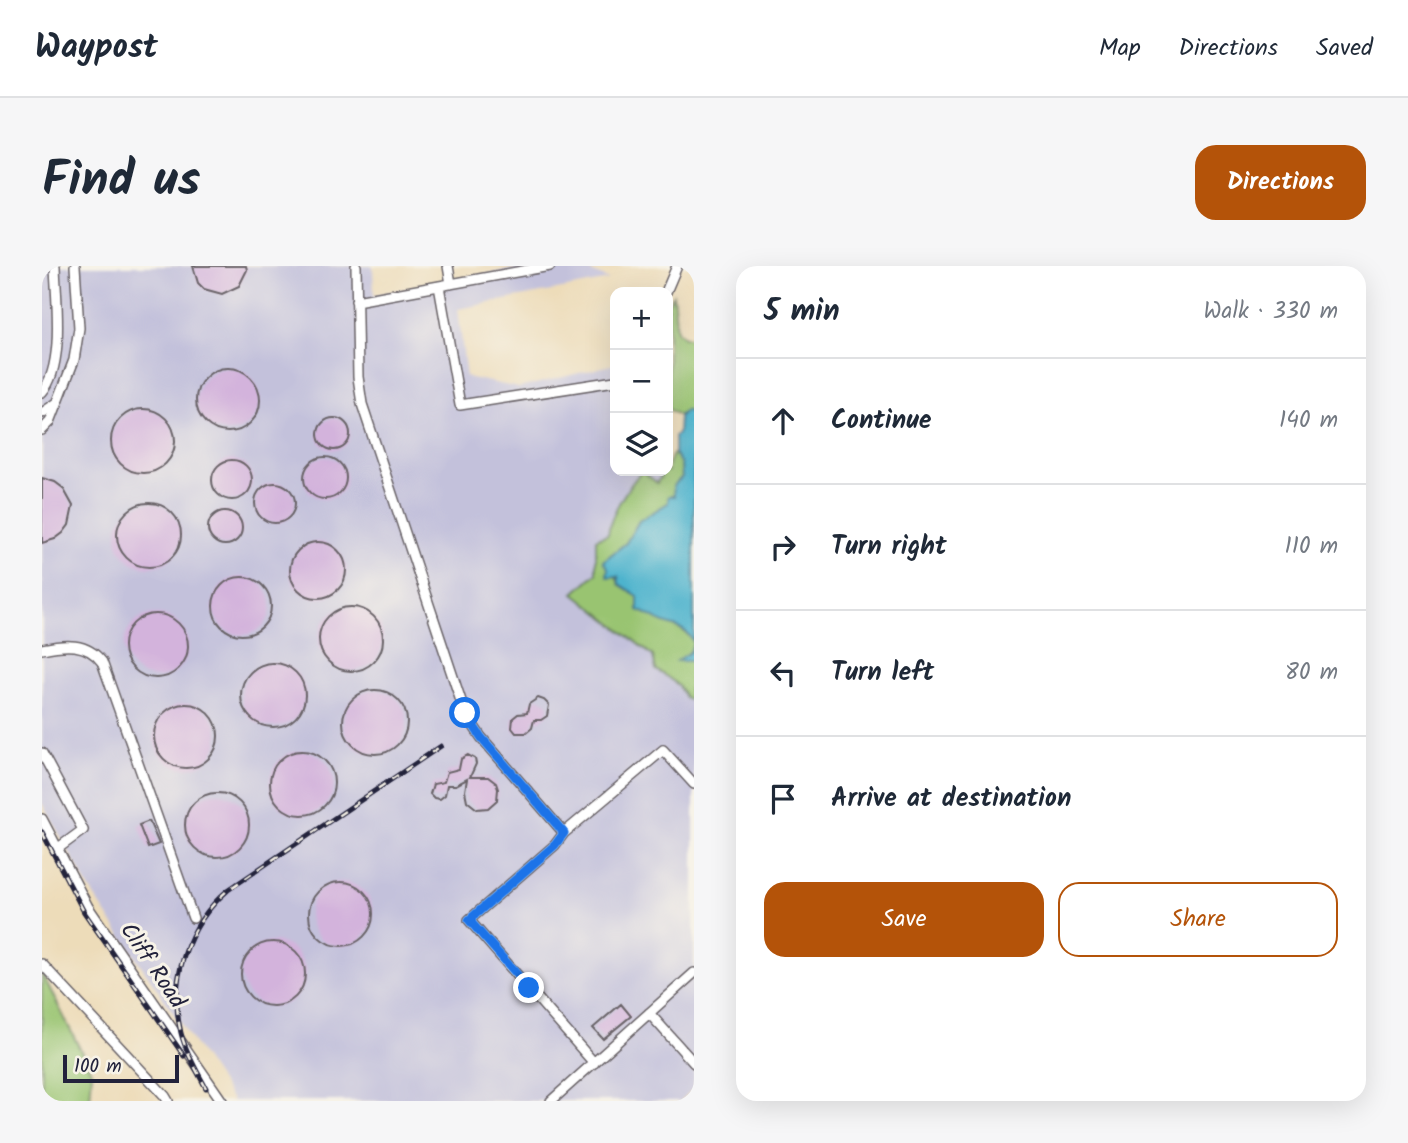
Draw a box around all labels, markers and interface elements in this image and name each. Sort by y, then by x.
text: Waypost [35,22,158,75]
text: Map [1099,29,1141,68]
text: Directions [1179,29,1278,68]
text: Saved [1316,29,1373,68]
text: Find us [42,143,200,221]
button: Directions [1195,145,1366,220]
map controls [610,287,673,476]
button: + [610,287,673,350]
text: 5 min [764,288,840,336]
text: Walk · 330 m [1204,294,1338,330]
button: − [610,350,673,413]
text: Continue [831,400,932,442]
icon: ahead [764,402,802,440]
text: 140 m [1279,403,1338,439]
button: layers [610,413,673,476]
text: Turn right [831,526,947,568]
icon: right [764,528,802,566]
text: 110 m [1285,529,1338,565]
text: Turn left [831,652,934,694]
icon: left [764,654,802,692]
text: 80 m [1285,655,1338,691]
route start [449,697,480,728]
text: Arrive at destination [831,778,1071,820]
icon: arrive [764,780,802,818]
button: Save [764,882,1044,957]
button: Share [1058,882,1338,957]
street label: Cliff Road [110,916,194,1017]
route end [513,972,544,1003]
scale bar [63,1052,178,1084]
text: 100 m [74,1052,122,1082]

